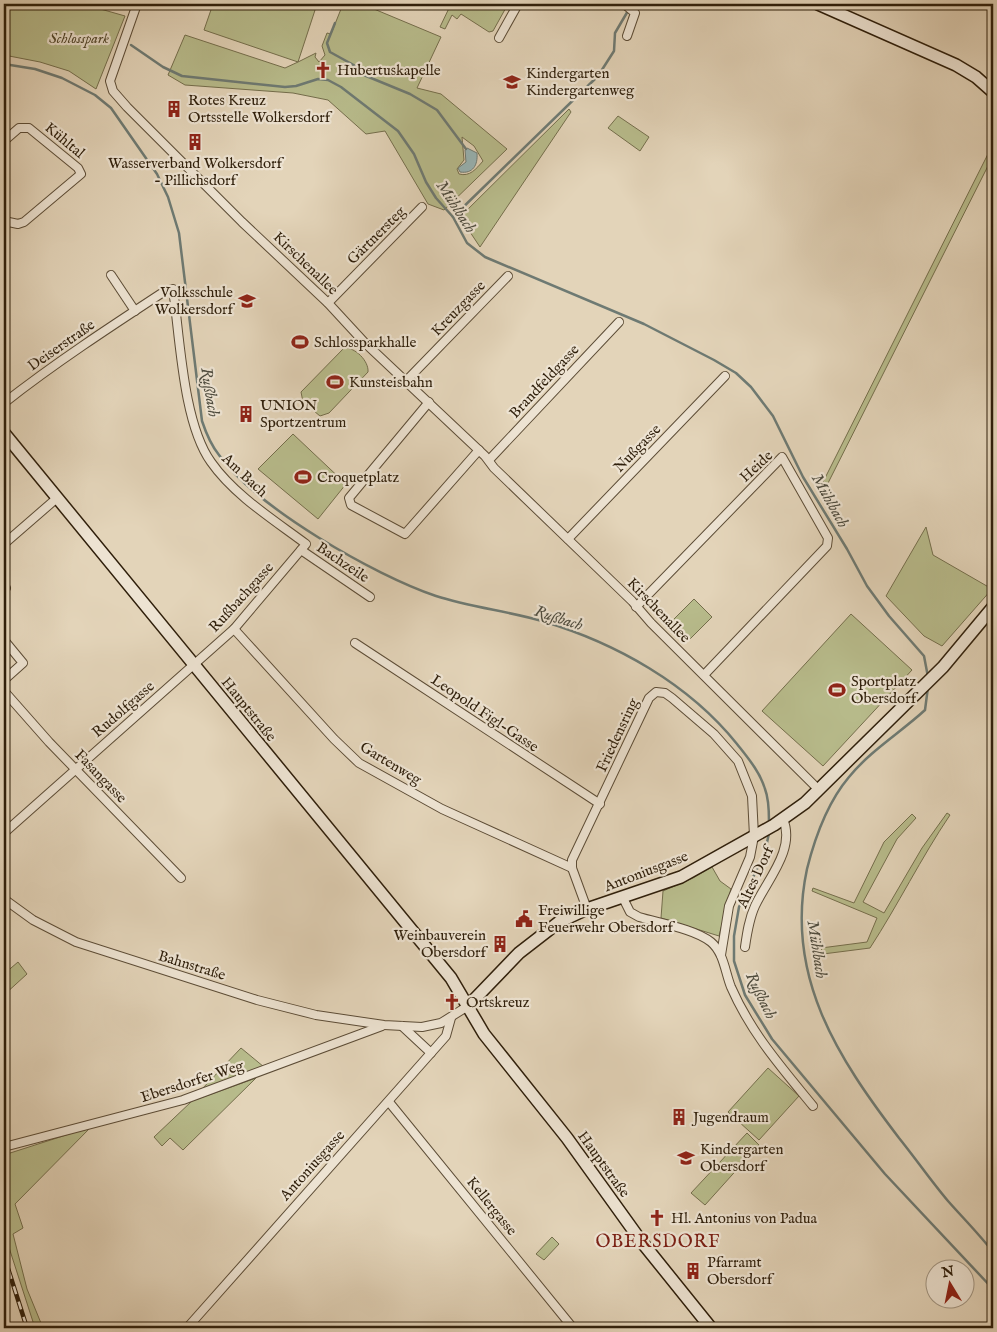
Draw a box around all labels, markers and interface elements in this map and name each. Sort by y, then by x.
park label: Schlosspark [49,29,109,48]
church icon: Hubertuskapelle [313,60,333,80]
place label: Hubertuskapelle [337,61,441,80]
place label: Kindergarten Kindergartenweg [526,64,635,100]
school or university icon: Kindergarten Kindergartenweg [502,72,522,92]
place label: Rotes Kreuz Ortsstelle Wolkersdorf [188,91,333,127]
building icon: Rotes Kreuz Ortsstelle Wolkersdorf [164,99,184,119]
street label: Kühltal [41,118,89,163]
building icon: Wasserverband Wolkersdorf - Pillichsdorf [185,132,205,152]
place label: Wasserverband Wolkersdorf - Pillichsdorf [108,154,284,190]
water label: Mühlbach [431,177,480,237]
street label: Gärtnersteg [343,202,410,269]
street label: Kirschenallee [269,228,342,299]
street label: Kreuzgasse [427,276,490,340]
place label: Volksschule Wolkersdorf [155,283,236,319]
school or university icon: Volksschule Wolkersdorf [237,291,257,311]
street label: Deiserstraße [24,315,99,375]
sports icon: Schlossparkhalle [290,332,310,352]
place label: Schlossparkhalle [314,333,416,352]
street label: Brandfeldgasse [505,340,584,422]
water label: Rußbach [195,366,223,419]
sports icon: Kunsteisbahn [325,372,345,392]
place label: Kunsteisbahn [349,373,433,392]
place label: UNION Sportzentrum [260,396,347,432]
building icon: UNION Sportzentrum [236,404,256,424]
street label: Nußgasse [610,420,665,477]
street label: Heide [736,446,777,486]
street label: Am Bach [217,449,272,501]
sports icon: Croquetplatz [293,467,313,487]
place label: Croquetplatz [317,468,399,487]
water label: Mühlbach [806,470,852,532]
street label: Bachzeile [313,538,373,587]
street label: Rußbachgasse [205,558,278,636]
street label: Kirschenallee [623,574,694,647]
water label: Rußbach [532,602,585,636]
street label: Leopold Figl-Gasse [427,670,542,757]
place label: Sportplatz Obersdorf [851,672,919,708]
street label: Hauptstraße [217,673,280,745]
street label: Rudolfgasse [88,677,159,742]
sports icon: Sportplatz Obersdorf [827,680,847,700]
street label: Friedensring [592,694,643,775]
street label: Gartenweg [356,738,426,790]
street label: Fasangasse [70,745,131,807]
street label: Altes Dorf [733,841,779,912]
street label: Antoniusgasse [601,847,691,897]
place label: Freiwillige Feuerwehr Obersdorf [538,901,676,937]
public building icon: Freiwillige Feuerwehr Obersdorf [514,909,534,929]
water label: Mühlbach [802,919,831,980]
place label: Weinbauverein Obersdorf [393,926,489,962]
building icon: Weinbauverein Obersdorf [490,934,510,954]
street label: Bahnstraße [156,946,228,985]
water label: Rußbach [740,969,780,1023]
church icon: Ortskreuz [442,992,462,1012]
place label: Ortskreuz [466,993,530,1012]
street label: Ebersdorfer Weg [138,1056,247,1107]
building icon: Jugendraum [669,1107,689,1127]
place label: Jugendraum [691,1108,769,1127]
street label: Antoniusgasse [275,1126,349,1205]
street label: Hauptstraße [573,1127,634,1201]
place label: Kindergarten Obersdorf [700,1140,783,1176]
school or university icon: Kindergarten Obersdorf [676,1148,696,1168]
street label: Kellergasse [462,1173,521,1240]
church icon: Hl. Antonius von Padua [647,1208,667,1228]
place label: Hl. Antonius von Padua [671,1209,818,1228]
district label: OBERSDORF [595,1231,721,1254]
place label: Pfarramt Obersdorf [707,1253,775,1289]
north arrow [924,1260,974,1310]
building icon: Pfarramt Obersdorf [683,1261,703,1281]
text: N [939,1262,955,1282]

